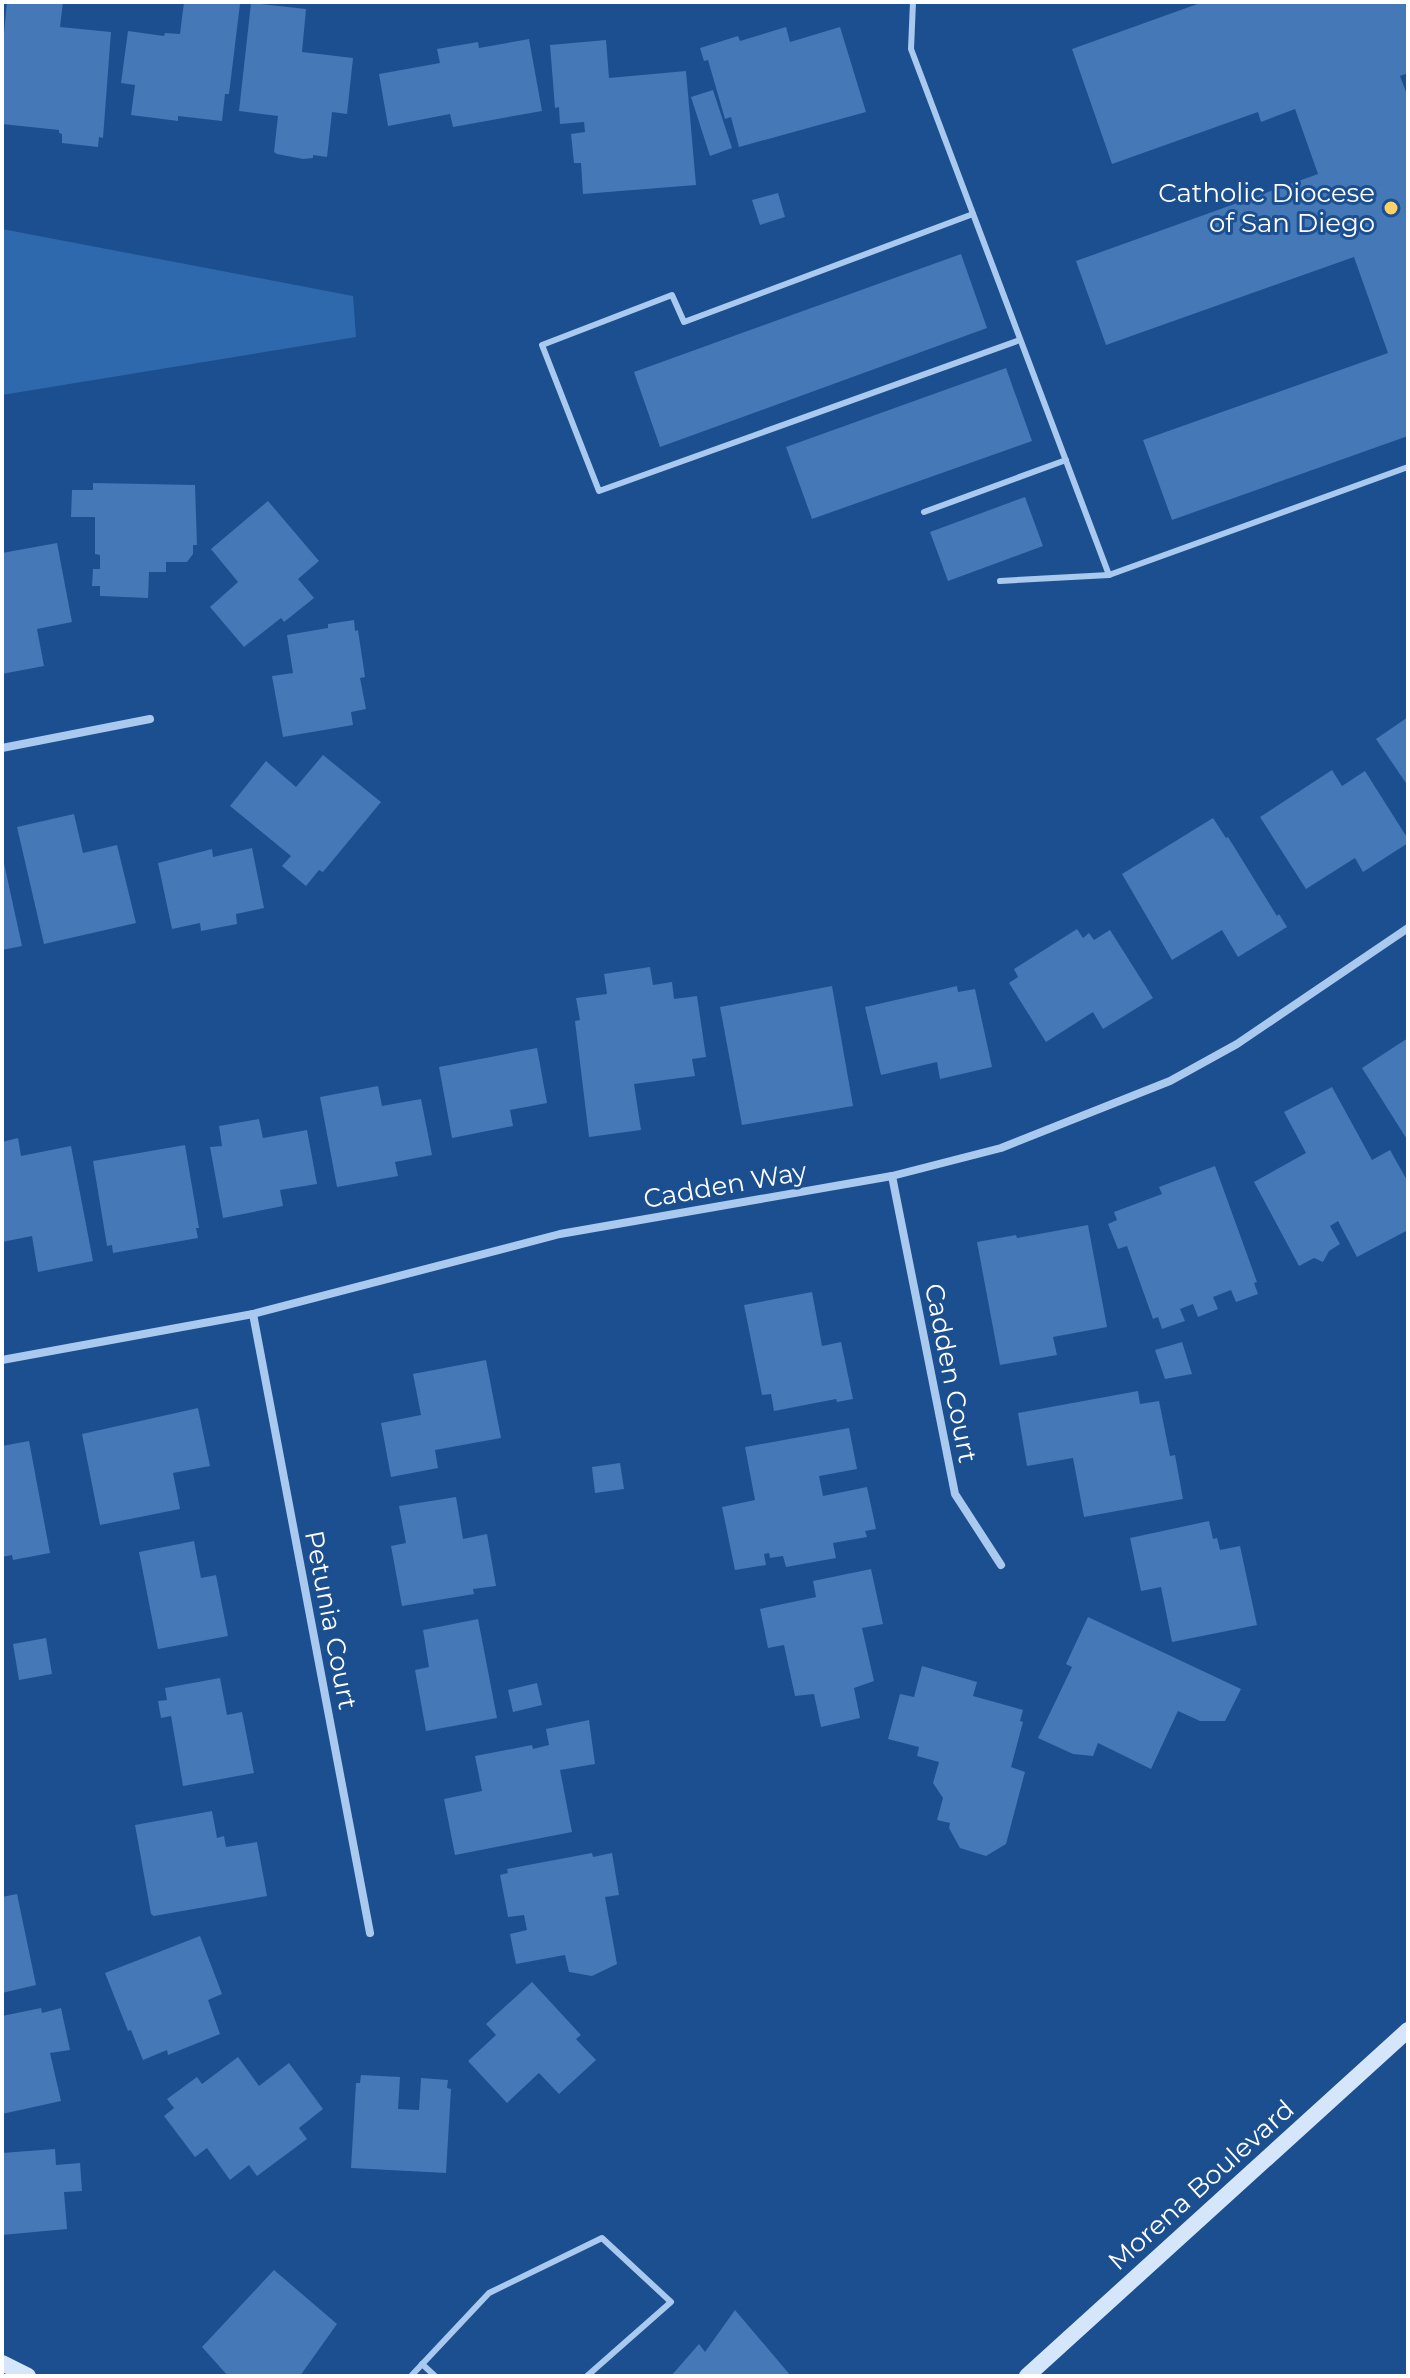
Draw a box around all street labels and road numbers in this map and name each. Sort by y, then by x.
street label: Cadden Way [641,1155,810,1215]
street label: Cadden Court [918,1281,984,1465]
street label: Petunia Court [298,1528,364,1712]
street label: Morena Boulevard [1101,2093,1301,2277]

